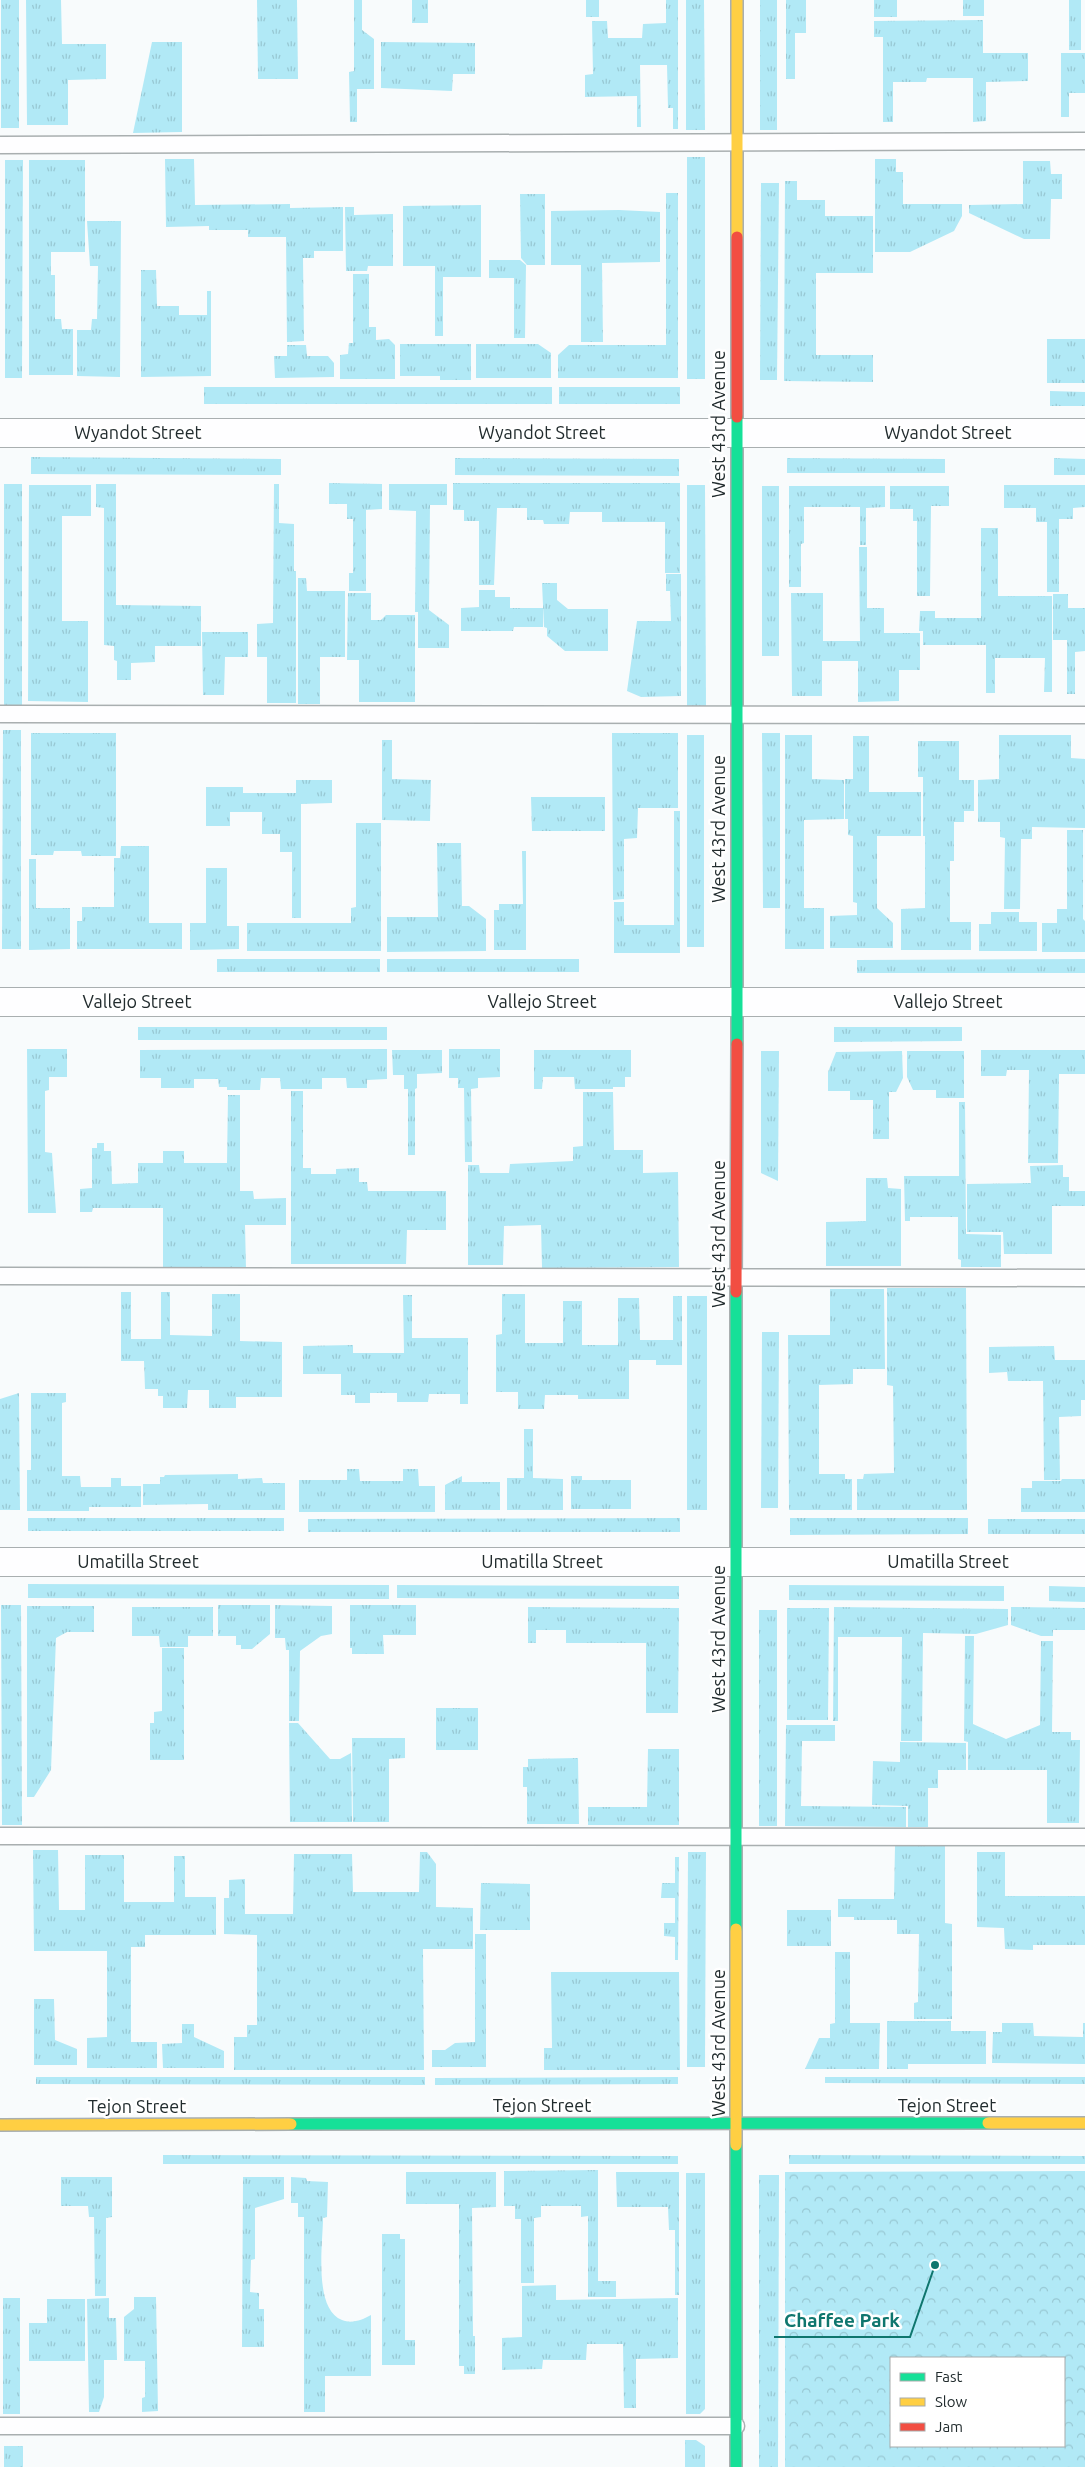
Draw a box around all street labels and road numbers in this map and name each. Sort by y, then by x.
street label: West 43rd Avenue [708,350,728,498]
street label: Wyandot Street [74,422,202,442]
street label: Wyandot Street [478,422,606,442]
street label: Wyandot Street [884,422,1012,442]
street label: West 43rd Avenue [708,755,728,903]
street label: Vallejo Street [82,991,192,1011]
street label: Vallejo Street [487,991,597,1011]
street label: Vallejo Street [893,991,1003,1011]
street label: West 43rd Avenue [708,1160,728,1308]
street label: Umatilla Street [77,1551,199,1571]
street label: Umatilla Street [481,1551,603,1571]
street label: Umatilla Street [887,1551,1009,1571]
street label: West 43rd Avenue [708,1565,728,1713]
street label: West 43rd Avenue [708,1969,728,2117]
street label: Tejon Street [493,2095,591,2115]
street label: Tejon Street [898,2095,996,2115]
street label: Tejon Street [88,2096,186,2116]

